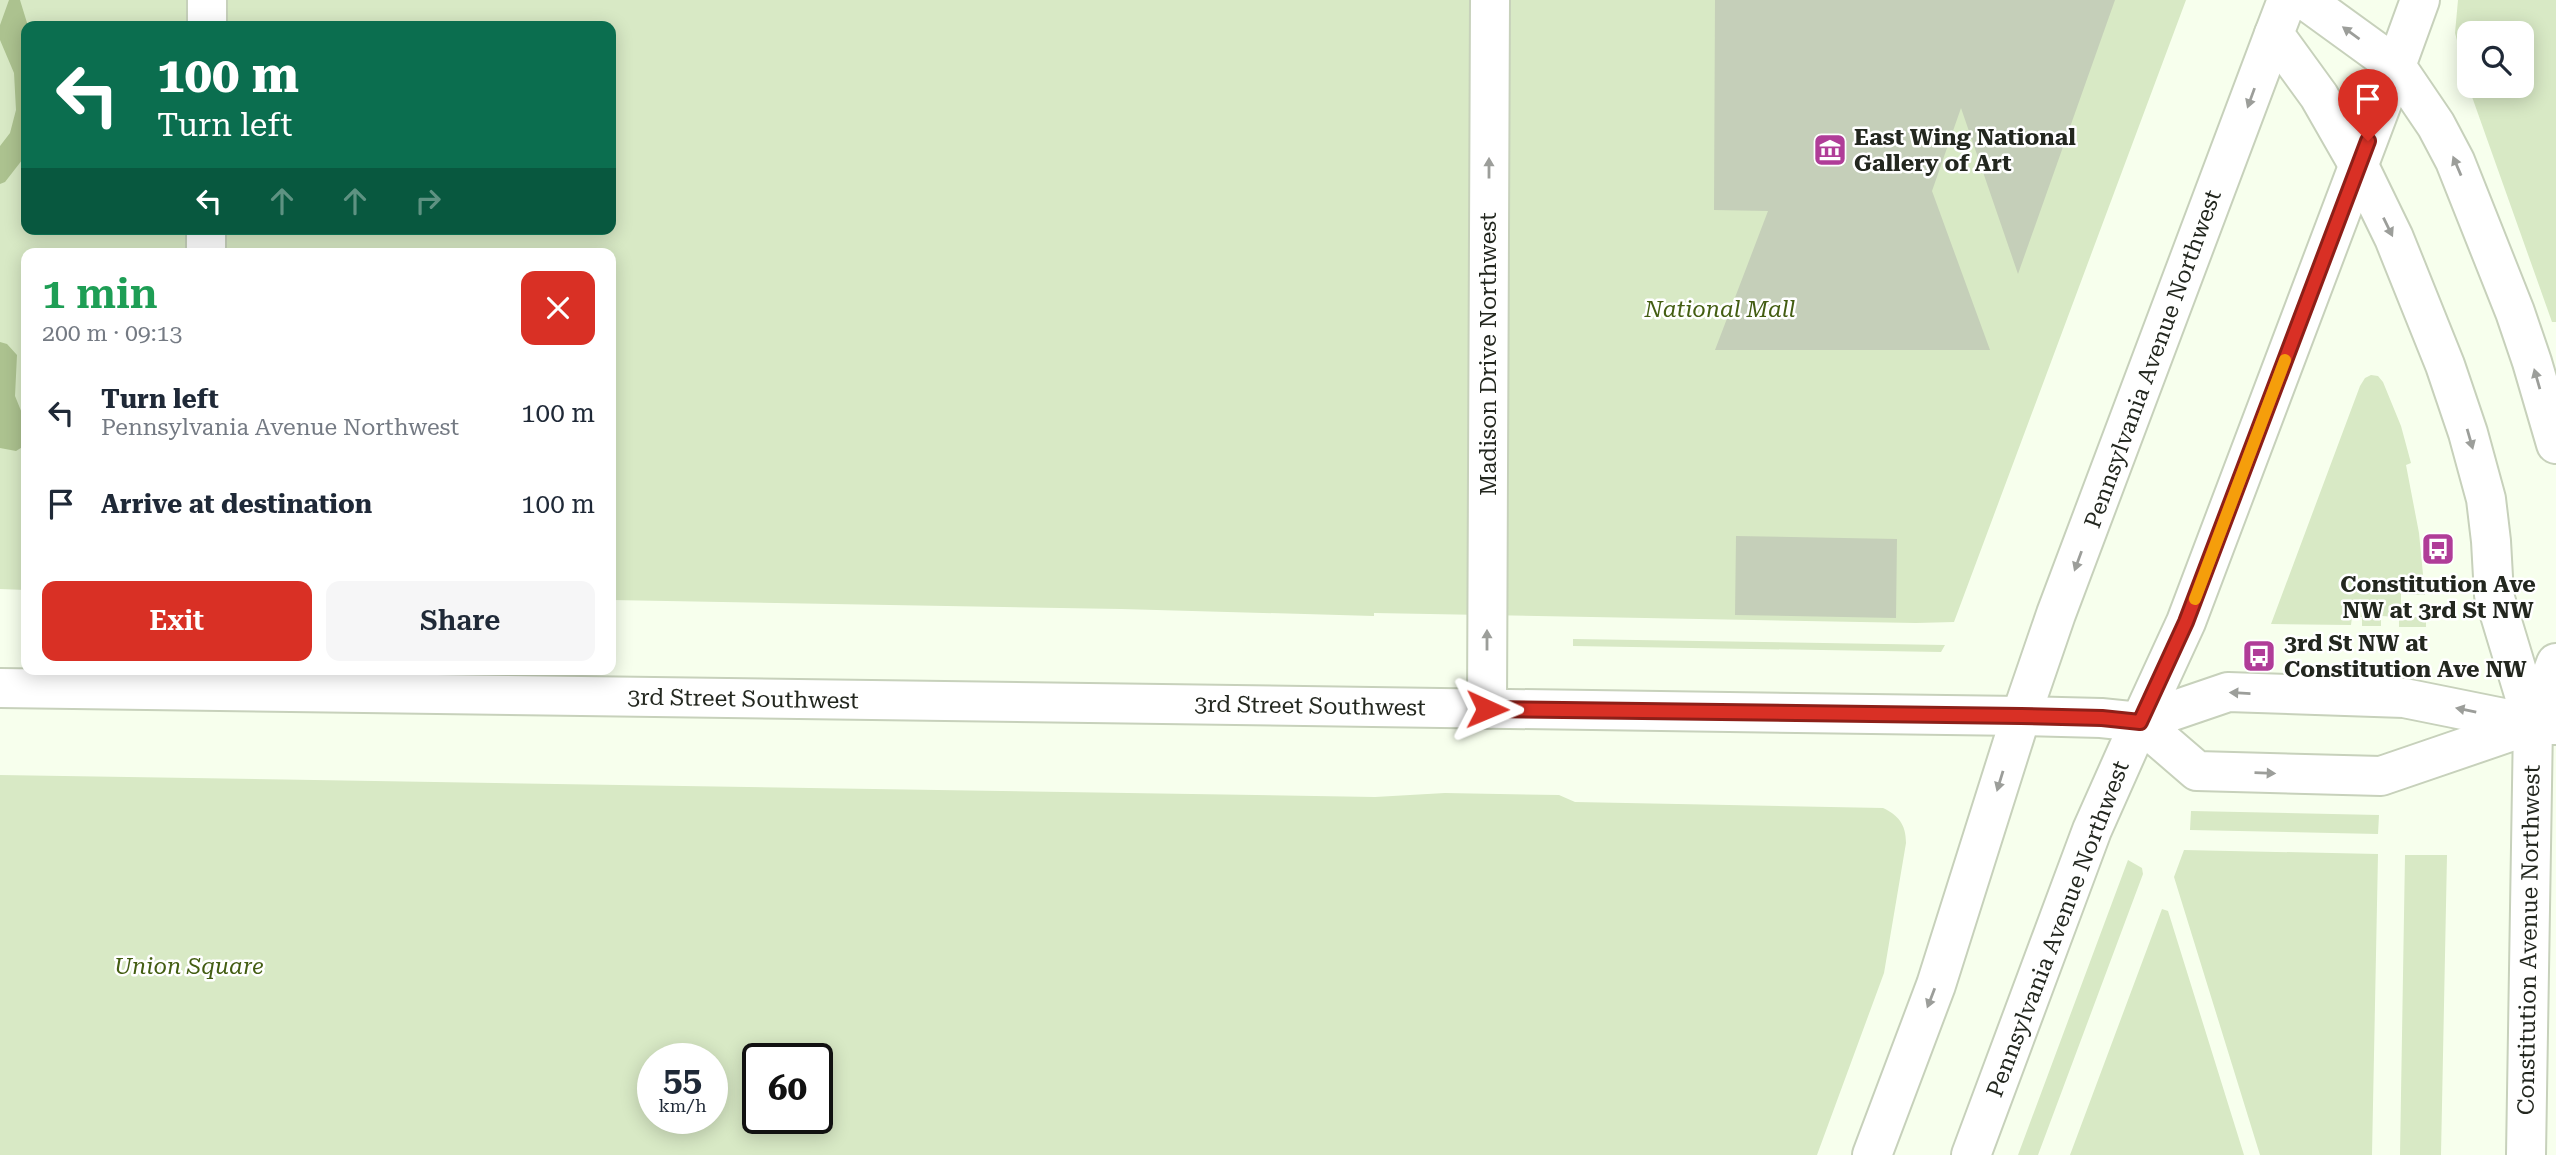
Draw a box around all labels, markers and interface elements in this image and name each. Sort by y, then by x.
map controls [2457,21,2534,98]
button: search [2457,21,2534,98]
one-way arrow [2341,26,2360,40]
text: 100 m [157,47,299,104]
icon: left [42,49,133,140]
pin [2338,69,2398,141]
icon: arrive [2349,80,2387,118]
one-way arrow [2245,87,2256,108]
text: Turn left [157,106,292,144]
place label: East Wing National Gallery of Art [1854,124,2076,177]
museum icon: East Wing National Gallery of Art [1811,131,1849,169]
one-way arrow [2451,156,2463,176]
one-way arrow [1483,157,1495,179]
icon: left [190,182,228,220]
icon: ahead [263,182,301,220]
icon: ahead [336,182,374,220]
icon: right [409,182,447,220]
street label: Pennsylvania Avenue Northwest [2079,186,2227,532]
street label: Madison Drive Northwest [1475,212,1502,496]
one-way arrow [2383,217,2394,237]
text: 1 min [42,269,158,318]
button: close [521,271,595,345]
park label: National Mall [1644,296,1796,323]
text: 200 m · 09:13 [42,320,182,347]
one-way arrow [2532,368,2542,389]
text: Turn left [101,384,219,414]
icon: left [42,394,80,432]
text: 100 m [521,398,595,428]
text: Pennsylvania Avenue Northwest [101,414,459,441]
one-way arrow [2465,429,2475,450]
icon: arrive [42,485,80,523]
text: Arrive at destination [101,489,372,519]
text: 100 m [521,489,595,519]
bus stop icon: Constitution Ave NW at 3rd St NW [2419,530,2457,568]
one-way arrow [2072,550,2083,571]
place label: Constitution Ave NW at 3rd St NW [2340,571,2536,624]
button: Exit [42,581,312,661]
button: Share [326,581,595,661]
one-way arrow [1481,629,1493,651]
place label: 3rd St NW at Constitution Ave NW [2284,630,2527,683]
bus stop icon: 3rd St NW at Constitution Ave NW [2240,637,2278,675]
position arrow [1450,672,1524,746]
street label: 3rd Street Southwest [627,683,859,715]
one-way arrow [2228,687,2250,698]
street label: 3rd Street Southwest [1194,690,1426,722]
one-way arrow [2455,704,2477,715]
street label: Pennsylvania Avenue Northwest [1981,757,2135,1101]
street label: Constitution Avenue Northwest [2512,764,2546,1115]
one-way arrow [2255,767,2277,778]
one-way arrow [1995,771,2005,792]
park label: Union Square [114,953,264,980]
one-way arrow [1926,987,1937,1008]
speed limit sign: 60 [742,1043,833,1134]
text: 55 [663,1059,702,1100]
text: km/h [658,1095,707,1116]

